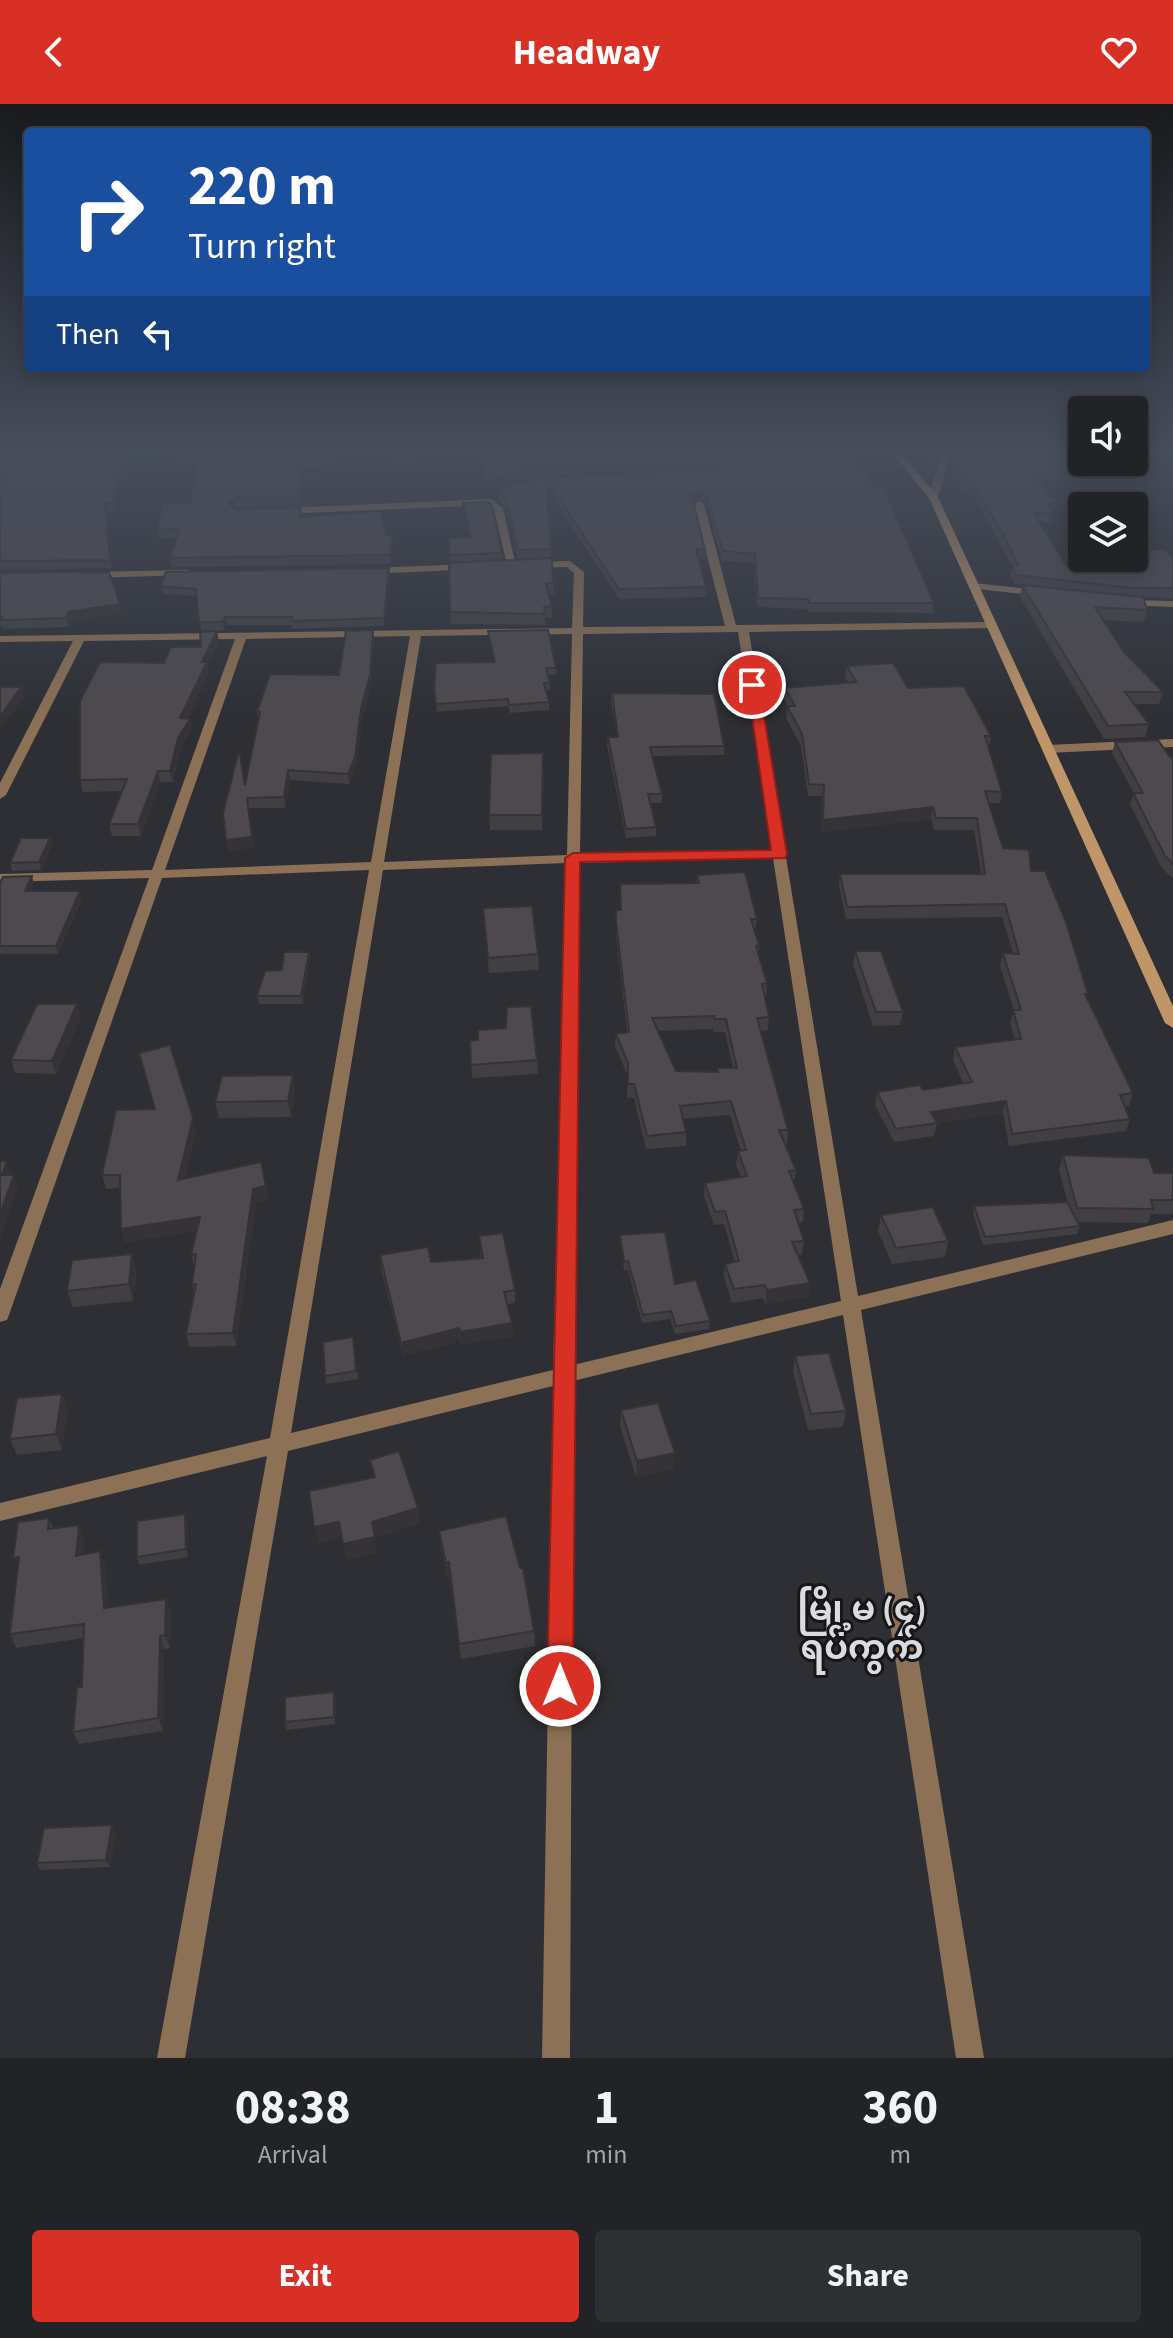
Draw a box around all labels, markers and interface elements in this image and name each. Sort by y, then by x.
text: Headway [513,27,660,78]
icon: back [32,30,76,74]
icon: heart [1097,30,1141,74]
text: 220 m [188,147,336,226]
icon: right [56,160,160,264]
text: Turn right [188,221,336,272]
icon: left [136,312,180,356]
text: Then [56,313,120,356]
map controls [1068,396,1148,572]
button: sound [1068,396,1148,476]
button: layers [1068,492,1148,572]
pin [718,651,786,719]
icon: arrive [730,663,774,707]
district label: မြို့မ (၄) ရပ်ကွက် [797,1585,927,1675]
position arrow [518,1644,602,1728]
text: 08:38 [235,2074,351,2142]
text: 1 [594,2074,619,2142]
text: 360 [862,2074,938,2142]
text: Arrival [258,2136,328,2173]
text: min [585,2136,627,2173]
text: m [889,2136,911,2173]
button: Exit [32,2230,579,2322]
button: Share [595,2230,1141,2322]

